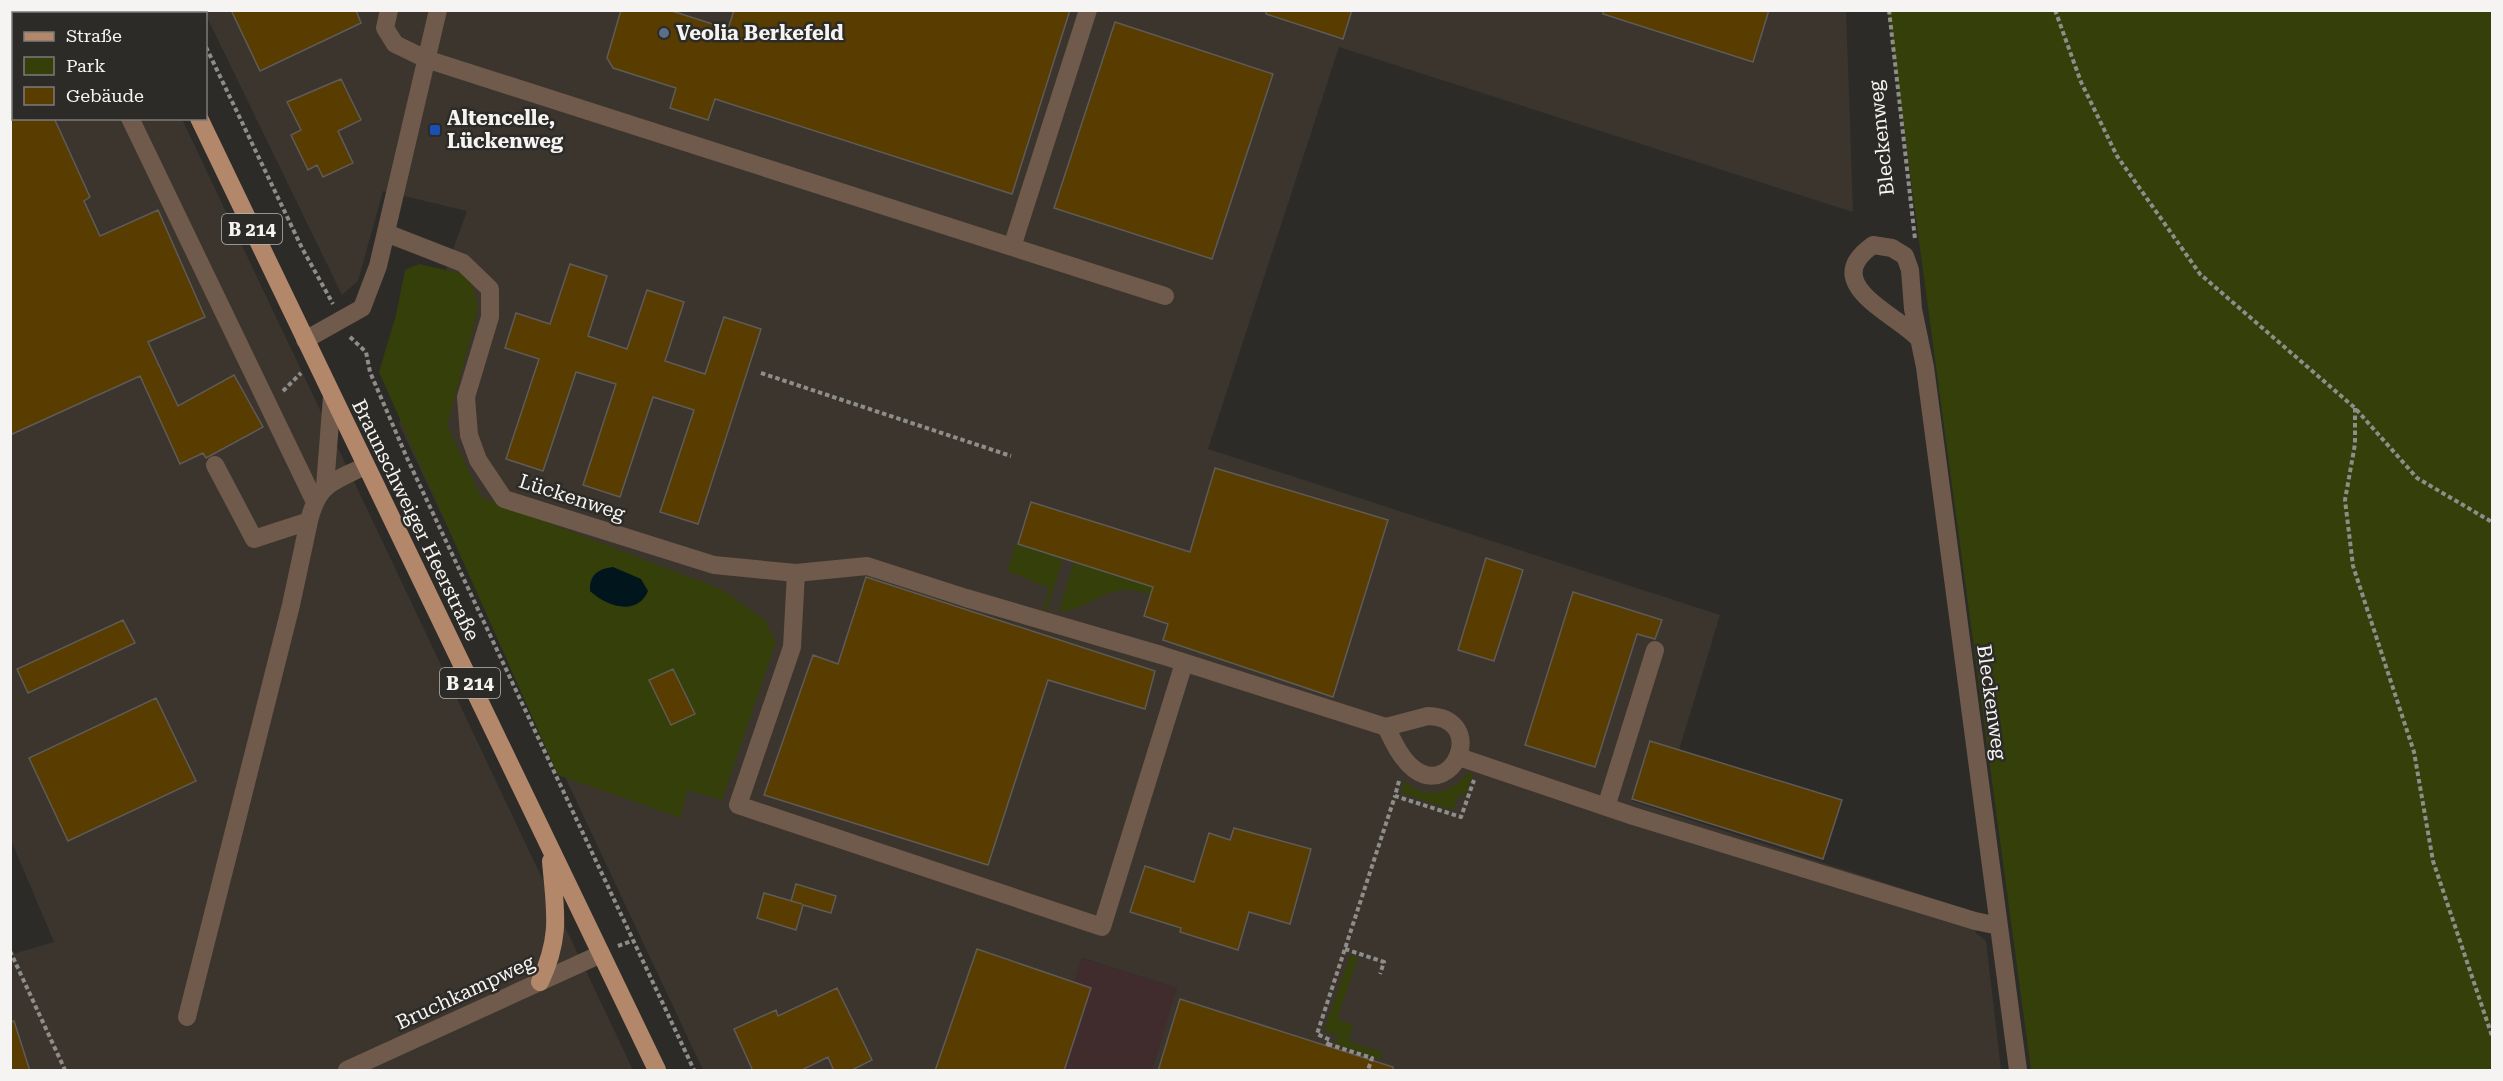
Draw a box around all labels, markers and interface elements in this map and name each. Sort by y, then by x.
legend [12,12,207,120]
place label: Veolia Berkefeld [676,21,844,45]
text: Straße [66,25,122,46]
marker: Veolia Berkefeld [657,26,671,40]
text: Park [66,55,106,76]
street label: Bleckenweg [1863,78,1899,197]
text: Gebäude [66,85,144,106]
place label: Altencelle, Lückenweg [447,106,564,153]
marker: Altencelle, Lückenweg [428,123,442,137]
road number: B 214 [222,214,282,244]
street label: Braunschweiger Heerstraße [347,395,485,645]
street label: Lückenweg [516,469,629,526]
street label: Bleckenweg [1972,643,2012,762]
road number: B 214 [440,668,500,698]
street label: Bruchkampweg [392,949,539,1035]

